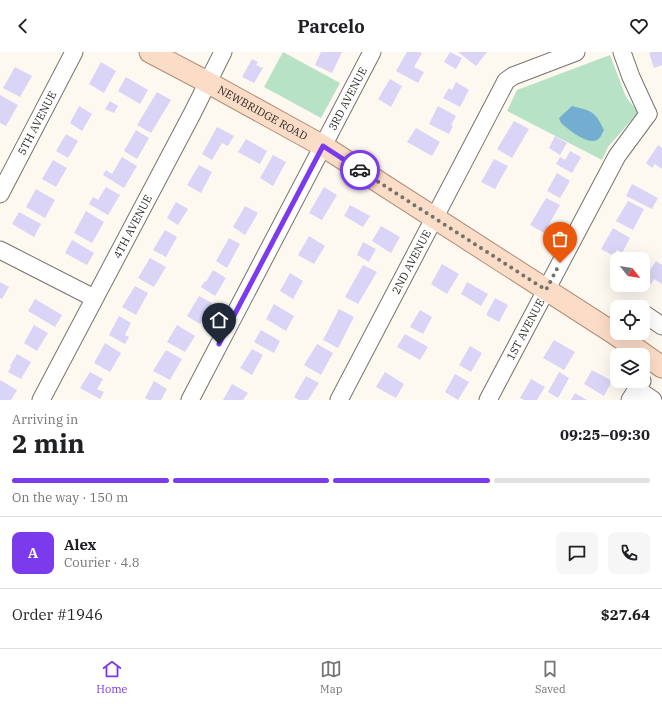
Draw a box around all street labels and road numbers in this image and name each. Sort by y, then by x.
street label: 3RD AVENUE [325,65,370,133]
street label: NEWBRIDGE ROAD [215,82,310,143]
street label: 5TH AVENUE [15,89,59,157]
street label: 4TH AVENUE [110,192,155,261]
street label: 2ND AVENUE [389,227,434,296]
street label: 1ST AVENUE [503,296,547,363]

